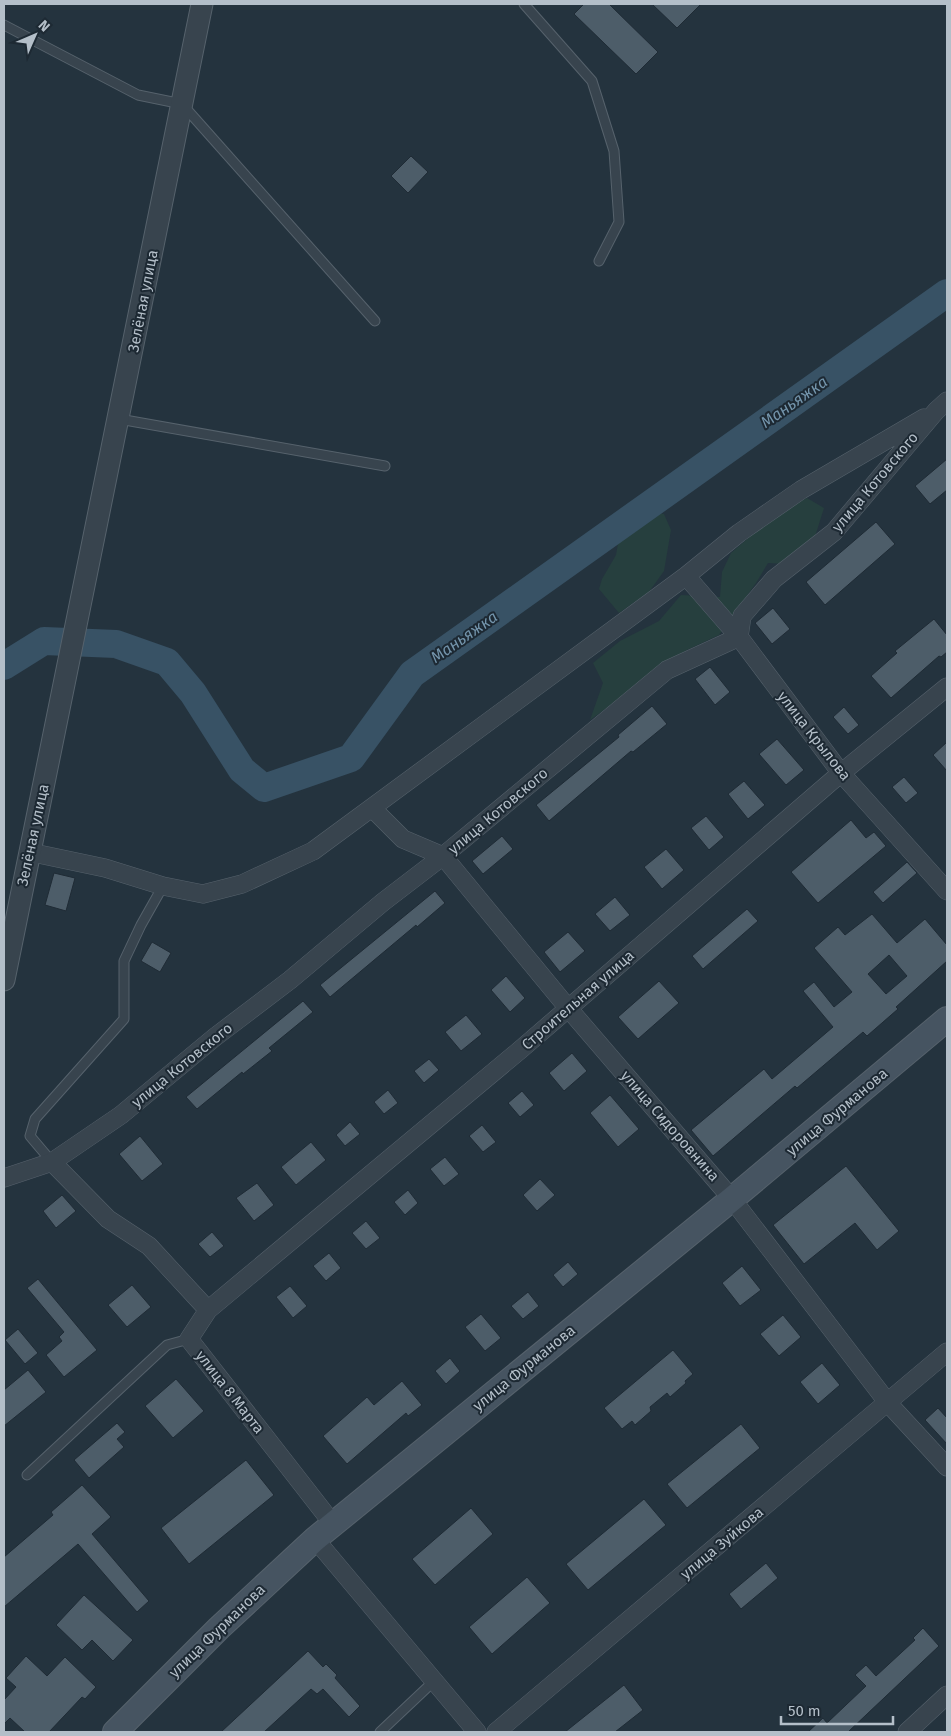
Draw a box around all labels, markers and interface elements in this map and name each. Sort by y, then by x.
north arrow [10,10,60,60]
text: N [35,17,53,35]
street label: Зелёная улица [124,248,162,354]
water label: Маньяжка [757,372,831,432]
street label: улица Котовского [828,428,922,536]
water label: Маньяжка [427,607,501,667]
street label: улица Крылова [774,688,854,784]
street label: улица Котовского [444,764,552,858]
street label: Зелёная улица [13,782,53,888]
street label: Строительная улица [518,946,638,1054]
street label: улица Котовского [128,1019,236,1111]
street label: улица Фурманова [783,1064,891,1160]
street label: улица Сидоровнина [617,1067,723,1185]
street label: улица Фурманова [469,1321,579,1415]
street label: улица 8 Марта [192,1347,268,1437]
street label: улица Зуйкова [677,1503,767,1583]
street label: улица Фурманова [165,1581,269,1681]
scale bar [781,1694,894,1726]
text: 50 m [788,1702,821,1720]

